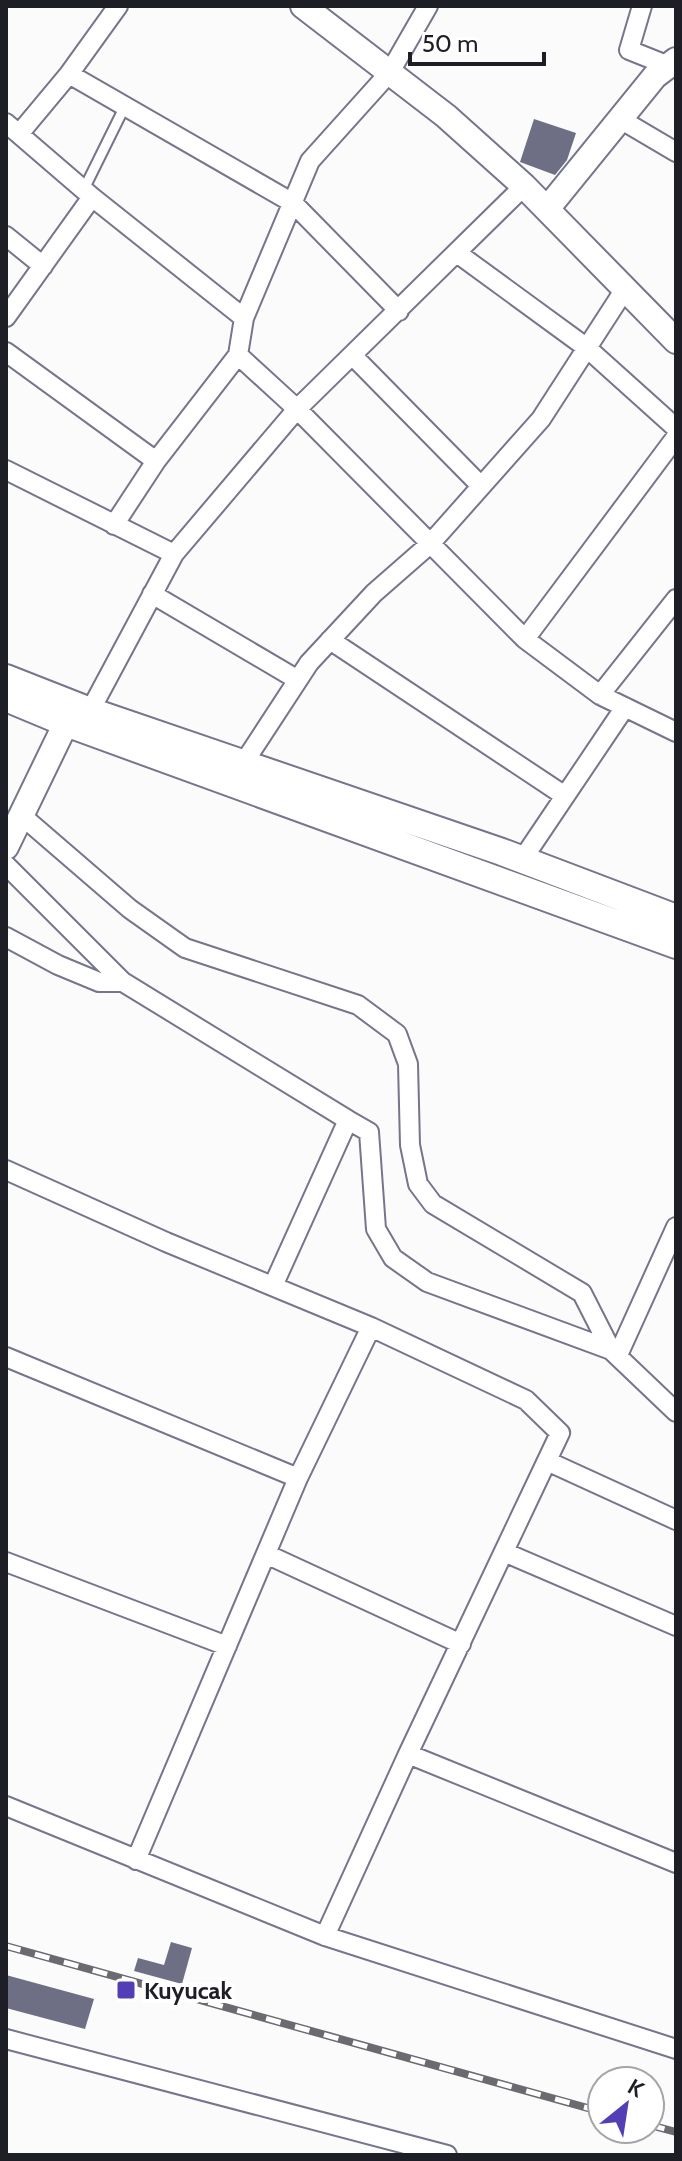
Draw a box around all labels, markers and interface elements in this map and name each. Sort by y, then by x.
scale bar [410,16,544,66]
text: 50 m [422,29,478,58]
place label: Kuyucak [144,1976,233,2005]
marker: Kuyucak [115,1979,137,2001]
north arrow [586,2065,666,2145]
text: K [623,2073,649,2103]

